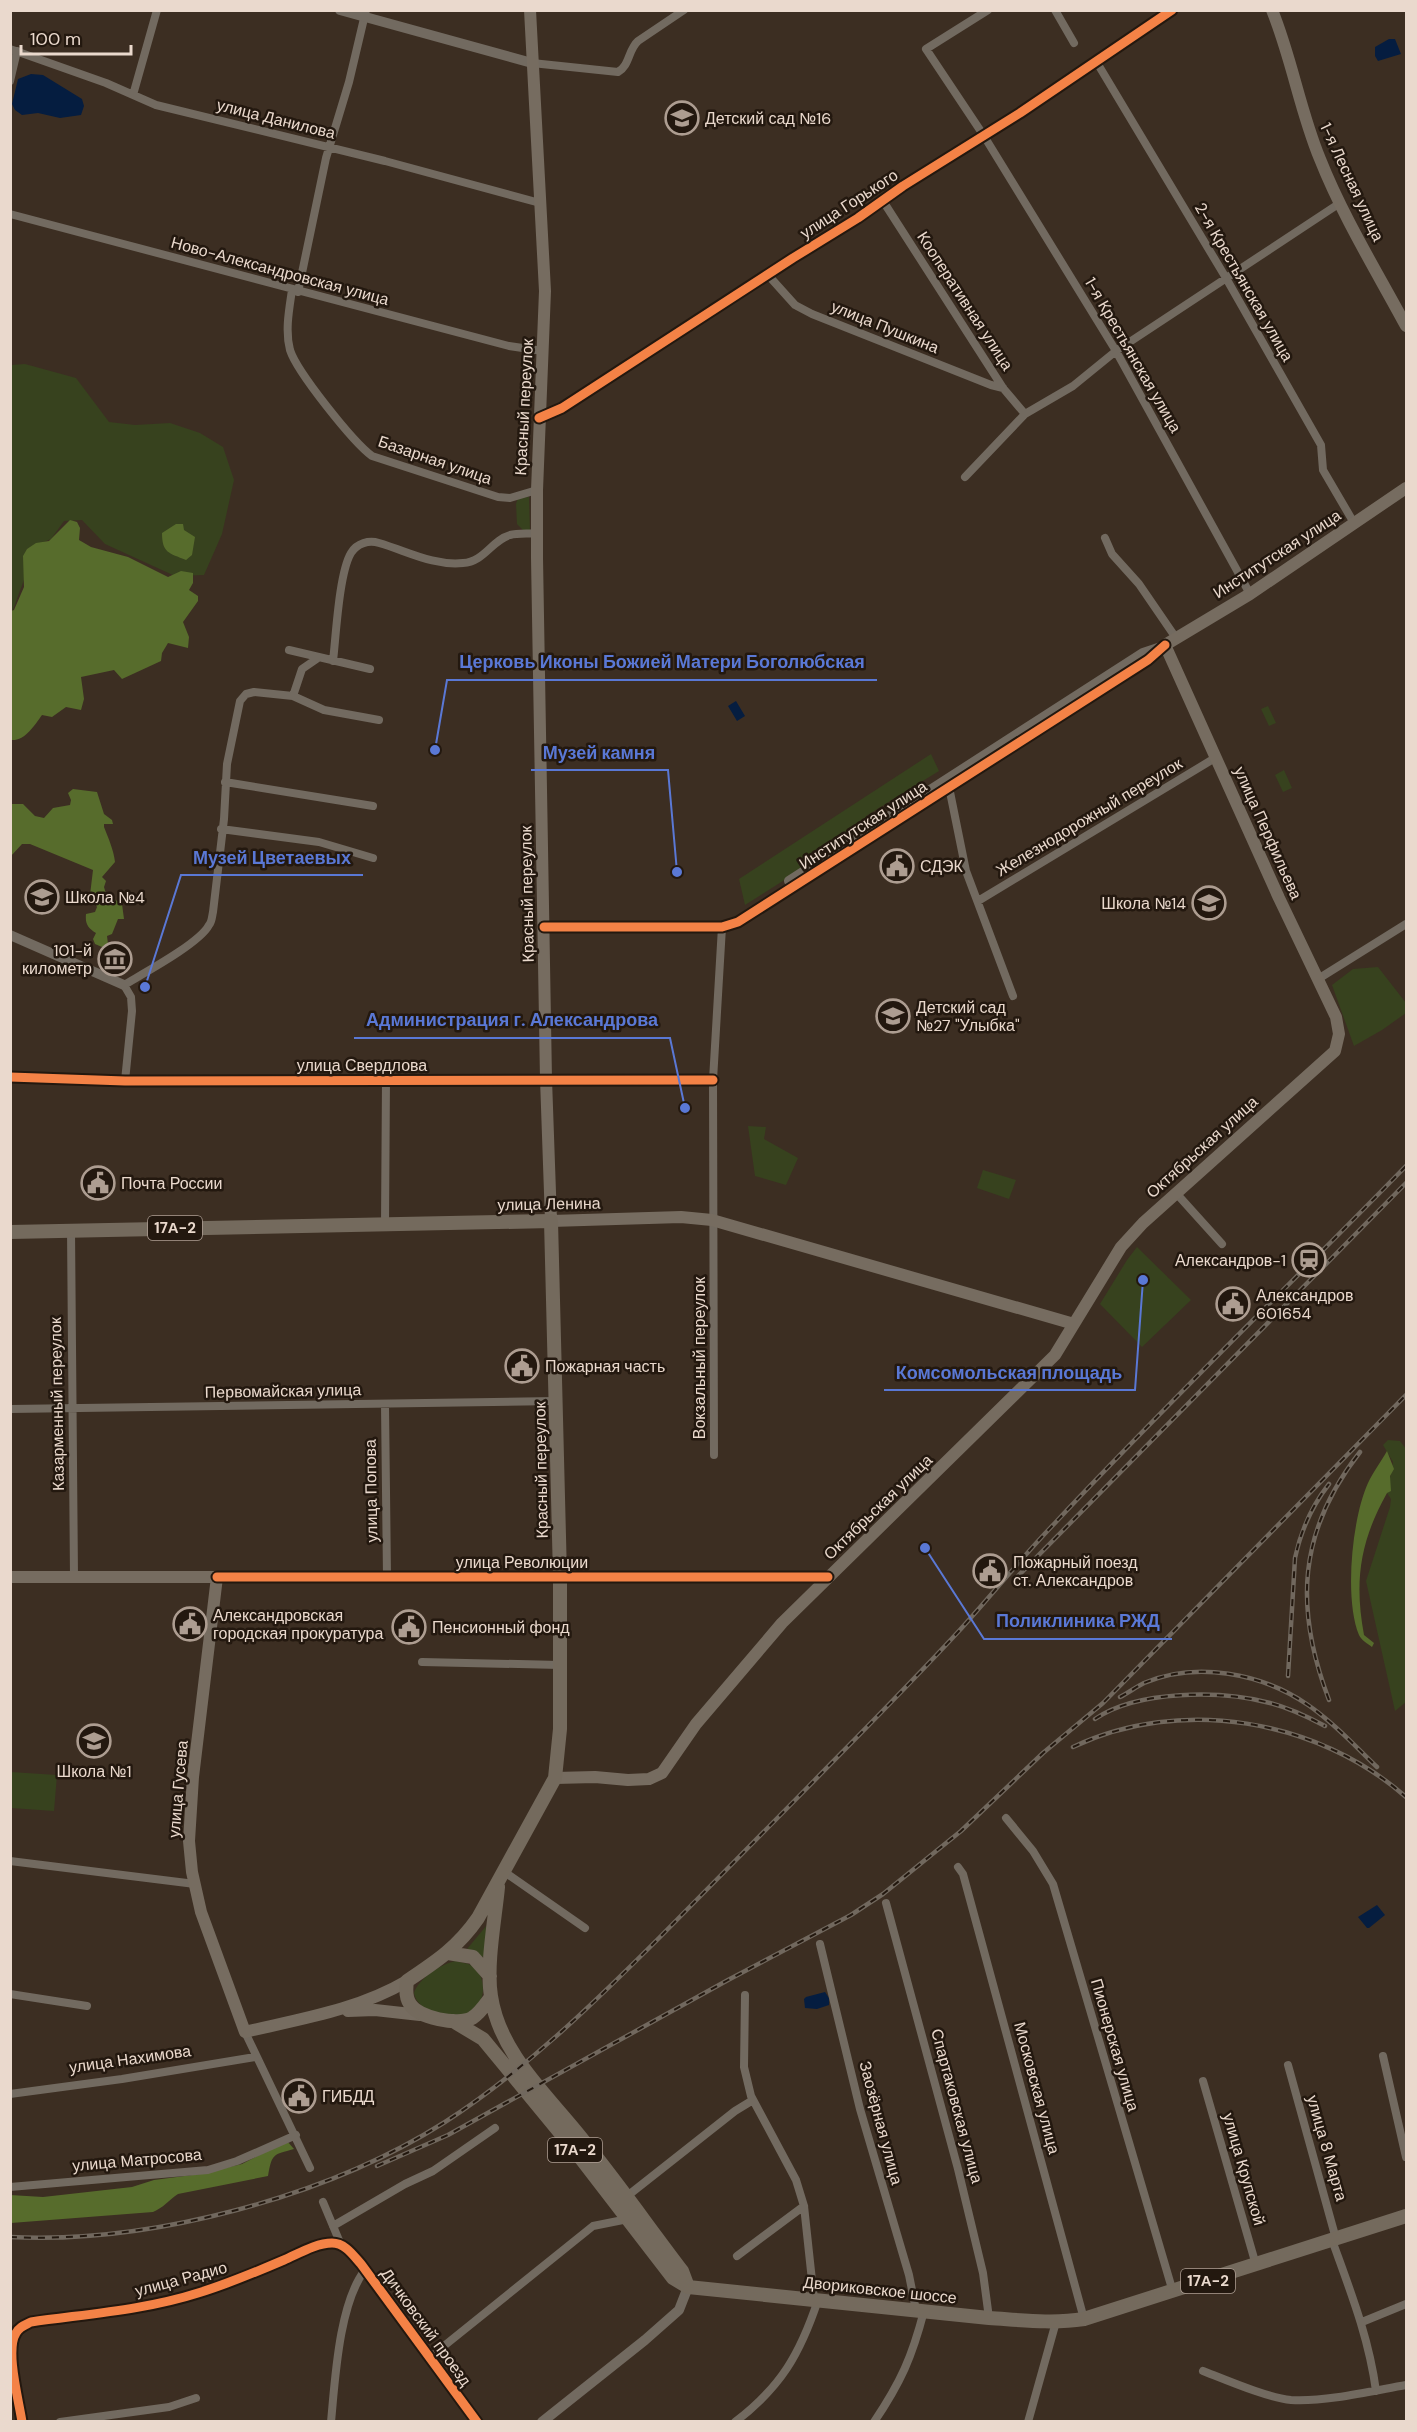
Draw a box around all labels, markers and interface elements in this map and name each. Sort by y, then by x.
scale bar [21,18,130,56]
text: 100 m [30,27,81,51]
street label: улица Данилова [215,94,338,144]
school or university icon: Детский сад №16 [664,100,700,136]
place label: Детский сад №16 [705,108,831,129]
street label: 1-я Лесная улица [1315,119,1389,245]
street label: улица Горького [796,165,902,243]
street label: 2-я Крестьянская улица [1190,199,1298,365]
street label: Кооперативная улица [912,228,1018,375]
street label: Ново-Александровская улица [169,232,391,310]
street label: 1-я Крестьянская улица [1080,274,1186,437]
street label: улица Пушкина [828,296,942,358]
street label: Красный переулок [510,337,538,476]
street label: Базарная улица [375,431,495,489]
street label: Институтская улица [1209,505,1345,603]
callout: Церковь Иконы Божией Матери Боголюбская [447,644,877,680]
text: Церковь Иконы Божией Матери Боголюбская [459,650,865,674]
callout: Музей камня [531,734,668,770]
text: Музей камня [543,741,655,765]
street label: Железнодорожный переулок [992,752,1187,881]
street label: улица Перфильева [1229,763,1307,903]
street label: Институтская улица [795,776,931,874]
street label: Красный переулок [515,824,539,963]
callout: Музей Цветаевых [181,839,363,875]
text: Музей Цветаевых [193,846,351,870]
public building icon: СДЭК [879,848,915,884]
place label: СДЭК [920,856,964,877]
school or university icon: Школа №4 [24,879,60,915]
school or university icon: Школа №14 [1191,885,1227,921]
place label: Школа №4 [65,887,145,908]
place label: Школа №14 [1101,893,1186,914]
place label: 101-й километр [22,940,92,979]
museum icon: 101-й километр [97,941,133,977]
place label: Детский сад №27 "Улыбка" [916,997,1020,1036]
school or university icon: Детский сад №27 "Улыбка" [875,998,911,1034]
callout: Администрация г. Александрова [354,1002,670,1038]
text: Администрация г. Александрова [366,1008,659,1032]
street label: улица Свердлова [297,1055,427,1076]
street label: Октябрьская улица [1142,1091,1262,1203]
public building icon: Почта России [80,1165,116,1201]
place label: Почта России [121,1173,222,1194]
street label: улица Ленина [497,1193,601,1215]
road number: 17А-2 [148,1216,202,1240]
station icon: Александров-1 [1291,1242,1327,1278]
place label: Александров-1 [1175,1250,1286,1271]
street label: Вокзальный переулок [689,1276,710,1439]
place label: Александров 601654 [1256,1285,1353,1324]
public building icon: Александров 601654 [1215,1286,1251,1322]
street label: Казарменный переулок [45,1316,69,1491]
public building icon: Пожарная часть [504,1348,540,1384]
callout: Комсомольская площадь [884,1354,1135,1390]
place label: Пожарная часть [545,1356,665,1377]
text: Комсомольская площадь [896,1361,1122,1385]
street label: Первомайская улица [205,1379,362,1403]
street label: Красный переулок [529,1400,553,1539]
street label: улица Попова [360,1439,382,1543]
street label: Октябрьская улица [819,1450,937,1564]
street label: улица Революции [456,1552,588,1573]
place label: Пожарный поезд ст. Александров [1013,1552,1138,1591]
public building icon: Пожарный поезд ст. Александров [972,1553,1008,1589]
callout: Поликлиника РЖД [984,1603,1172,1639]
place label: Александровская городская прокуратура [213,1605,383,1644]
public building icon: Александровская городская прокуратура [172,1606,208,1642]
public building icon: Пенсионный фонд [391,1609,427,1645]
text: Поликлиника РЖД [996,1609,1160,1633]
place label: Пенсионный фонд [432,1617,570,1638]
school or university icon: Школа №1 [76,1723,112,1759]
street label: улица Гусева [163,1739,193,1839]
place label: Школа №1 [56,1761,132,1782]
street label: Пионерская улица [1086,1976,1144,2114]
street label: Московская улица [1009,2020,1065,2156]
street label: Спартаковская улица [926,2026,988,2186]
street label: улица Нахимова [68,2040,192,2078]
street label: Заозёрная улица [854,2059,908,2187]
public building icon: ГИБДД [281,2078,317,2114]
place label: ГИБДД [322,2086,375,2107]
street label: улица 8 Марта [1302,2093,1352,2203]
street label: улица Крупской [1218,2110,1270,2228]
road number: 17А-2 [548,2138,602,2162]
street label: улица Матросова [71,2144,203,2176]
street label: улица Радио [133,2257,229,2301]
street label: Дичковский проезд [376,2264,476,2391]
road number: 17А-2 [1181,2269,1235,2293]
street label: Двориковское шоссе [802,2272,958,2309]

